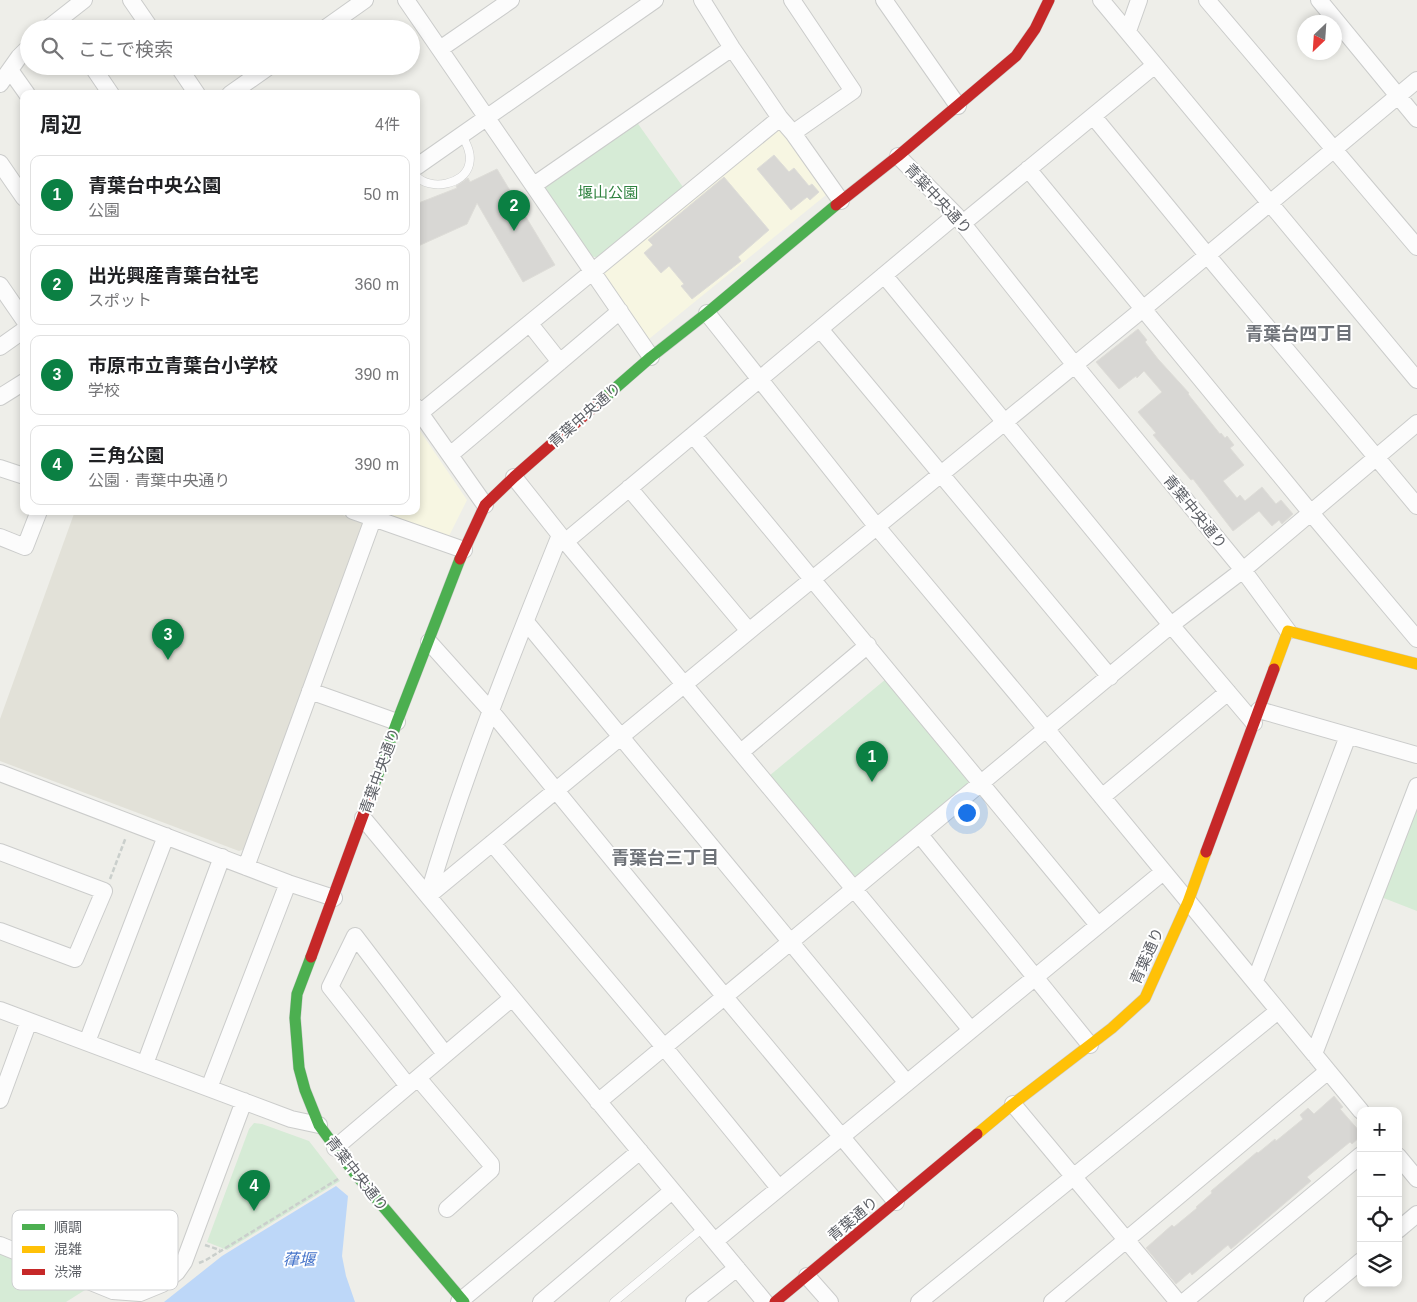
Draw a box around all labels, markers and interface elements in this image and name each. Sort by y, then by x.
north arrow [1297,15,1342,60]
search box [20,20,420,75]
icon: search [38,34,66,62]
text: ここで検索 [78,39,173,60]
text: 周辺 [40,113,82,136]
text: 4件 [375,116,400,133]
street label: 青葉中央通り [901,160,975,237]
text: 青葉台中央公園 [88,175,221,196]
park label: 堰山公園 [578,184,638,201]
text: 1 [53,186,61,203]
text: 50 m [363,186,399,203]
pin: 2 [498,190,530,231]
text: 公園 [88,202,120,219]
text: 出光興産青葉台社宅 [88,265,259,286]
text: 2 [53,276,61,293]
text: 360 m [355,276,399,293]
text: スポット [88,292,152,309]
district label: 青葉台四丁目 [1245,324,1353,344]
text: 市原市立青葉台小学校 [88,355,278,376]
text: 3 [53,366,61,383]
text: 390 m [355,366,399,383]
street label: 青葉中央通り [545,379,624,451]
text: 学校 [88,382,120,399]
text: 三角公園 [88,445,164,466]
text: 4 [53,456,61,473]
text: 390 m [355,456,399,473]
street label: 青葉中央通り [1160,471,1230,552]
text: 公園 · 青葉中央通り [88,472,230,489]
pin: 3 [152,619,184,660]
street label: 青葉中央通り [356,726,403,816]
pin: 1 [856,741,888,782]
your location [954,800,980,826]
district label: 青葉台三丁目 [611,848,719,868]
street label: 青葉通り [1127,925,1167,987]
map controls [1357,1107,1402,1287]
button: + [1357,1107,1402,1152]
street label: 青葉中央通り [323,1133,392,1214]
button: − [1357,1152,1402,1197]
pin: 4 [238,1170,270,1211]
street label: 青葉通り [824,1193,881,1244]
button: locate [1357,1197,1402,1242]
legend [12,1210,178,1290]
text: 順調 [54,1219,82,1235]
text: 混雑 [54,1241,82,1257]
button: layers [1357,1242,1402,1287]
water label: 葎堰 [283,1251,318,1268]
text: 渋滞 [54,1264,82,1280]

